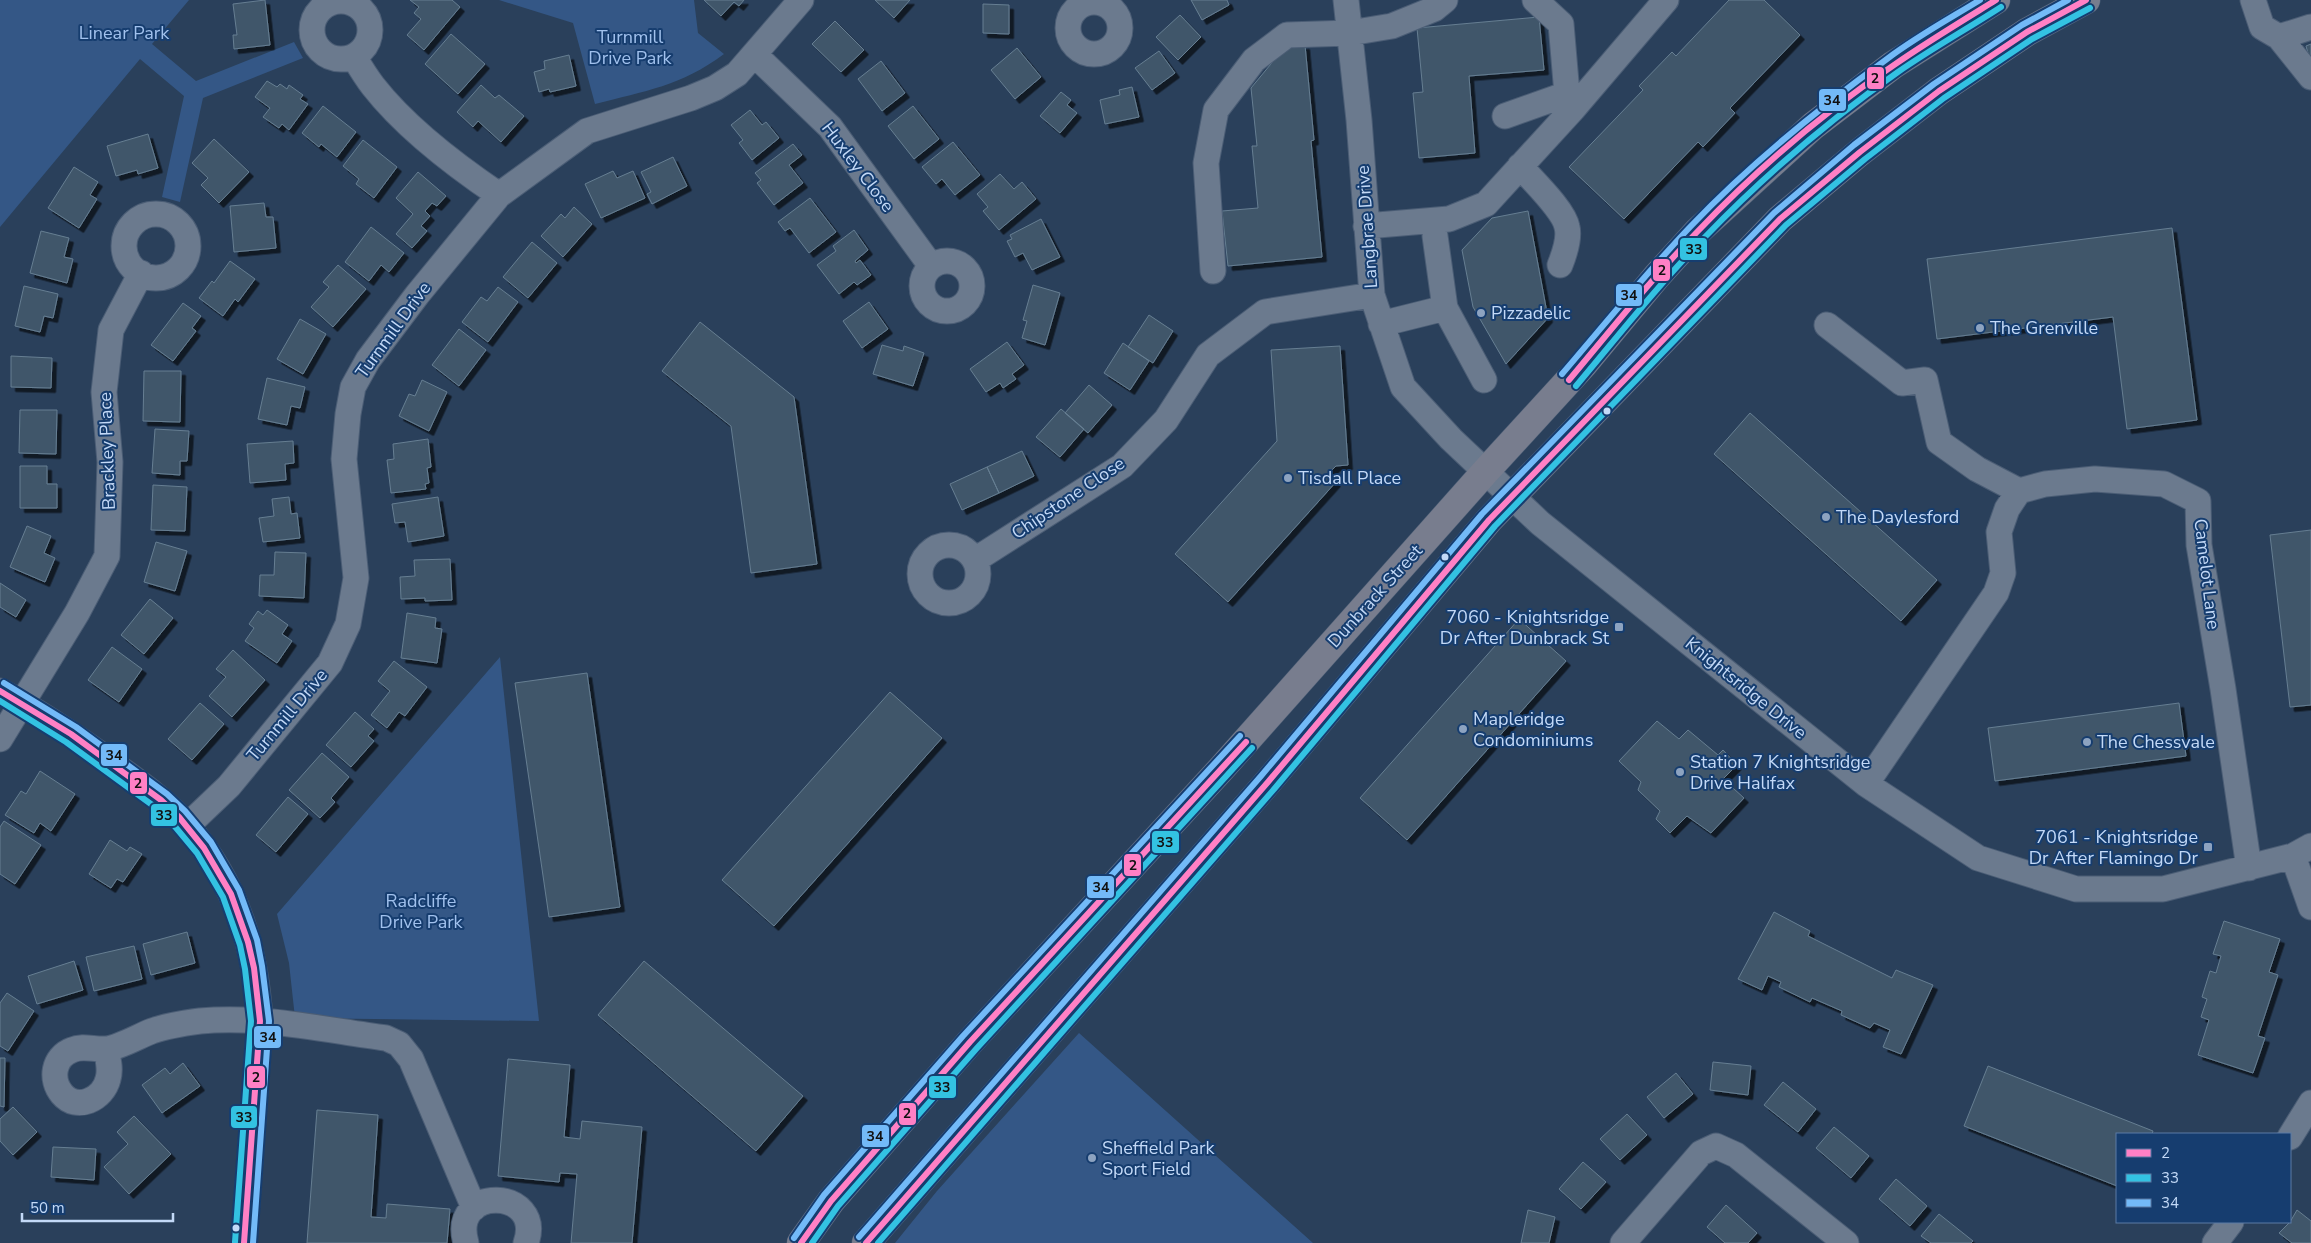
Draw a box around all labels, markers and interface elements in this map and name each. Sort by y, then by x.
park label: Linear Park [79,21,170,45]
park label: Turnmill Drive Park [588,25,673,70]
line badge: 2 [1866,66,1885,90]
text: 2 [1871,69,1879,88]
line badge: 34 [1818,88,1847,112]
text: 34 [1824,91,1841,110]
street label: Huxley Close [816,117,900,217]
street label: Langbrae Drive [1351,165,1383,289]
line badge: 33 [1679,237,1708,261]
text: 33 [1686,240,1702,259]
line badge: 2 [1652,258,1671,282]
text: 2 [1658,261,1666,280]
street label: Turnmill Drive [350,277,436,383]
line badge: 34 [1615,283,1643,307]
text: 34 [1621,286,1638,305]
place label: Pizzadelic [1491,301,1571,325]
marker: Pizzadelic [1475,307,1487,319]
place label: The Grenville [1990,316,2098,340]
marker: The Grenville [1974,322,1986,334]
street label: Brackley Place [93,392,121,510]
unlabelled marker [1602,406,1612,416]
street label: Chipstone Close [1007,451,1129,545]
place label: Tisdall Place [1298,466,1401,490]
marker: Tisdall Place [1282,472,1294,484]
place label: The Daylesford [1836,505,1959,529]
marker: The Daylesford [1820,511,1832,523]
street label: Camelot Lane [2188,517,2226,631]
street label: Dunbrack Street [1322,539,1428,653]
unlabelled marker [1440,552,1450,562]
place label: 7060 - Knightsridge Dr After Dunbrack St [1440,605,1610,650]
marker: 7060 - Knightsridge Dr After Dunbrack St [1613,621,1625,633]
street label: Knightsridge Drive [1680,631,1812,745]
street label: Turnmill Drive [241,664,333,766]
place label: Mapleridge Condominiums [1473,707,1593,752]
marker: Mapleridge Condominiums [1457,723,1469,735]
place label: The Chessvale [2097,730,2215,754]
marker: The Chessvale [2081,736,2093,748]
line badge: 34 [100,743,128,767]
text: 34 [106,746,123,765]
place label: Station 7 Knightsridge Drive Halifax [1690,750,1870,795]
marker: Station 7 Knightsridge Drive Halifax [1674,766,1686,778]
line badge: 2 [129,771,148,795]
text: 2 [134,774,142,793]
line badge: 33 [150,803,178,827]
text: 33 [156,806,172,825]
place label: 7061 - Knightsridge Dr After Flamingo Dr [2029,825,2199,870]
line badge: 33 [1151,830,1180,854]
text: 33 [1157,833,1173,852]
marker: 7061 - Knightsridge Dr After Flamingo Dr [2202,841,2214,853]
line badge: 2 [1123,853,1142,877]
text: 2 [1129,856,1137,875]
line badge: 34 [1086,875,1115,899]
text: 34 [1093,878,1110,897]
park label: Radcliffe Drive Park [379,889,464,934]
line badge: 34 [253,1025,282,1049]
text: 34 [260,1028,277,1047]
line badge: 2 [246,1065,266,1089]
text: 2 [252,1068,260,1087]
line badge: 33 [928,1075,957,1099]
text: 33 [934,1078,950,1097]
line badge: 2 [898,1102,917,1126]
text: 2 [903,1104,911,1123]
line badge: 33 [230,1105,258,1129]
text: 33 [236,1108,252,1127]
line badge: 34 [861,1124,890,1148]
text: 34 [867,1127,884,1146]
legend [2116,1133,2291,1223]
place label: Sheffield Park Sport Field [1102,1136,1216,1181]
text: 2 [2161,1143,2170,1163]
marker: Sheffield Park Sport Field [1086,1152,1098,1164]
text: 33 [2161,1168,2179,1188]
scale bar [22,1190,174,1222]
text: 34 [2161,1193,2179,1213]
text: 50 m [30,1198,65,1218]
unlabelled marker [231,1223,241,1233]

